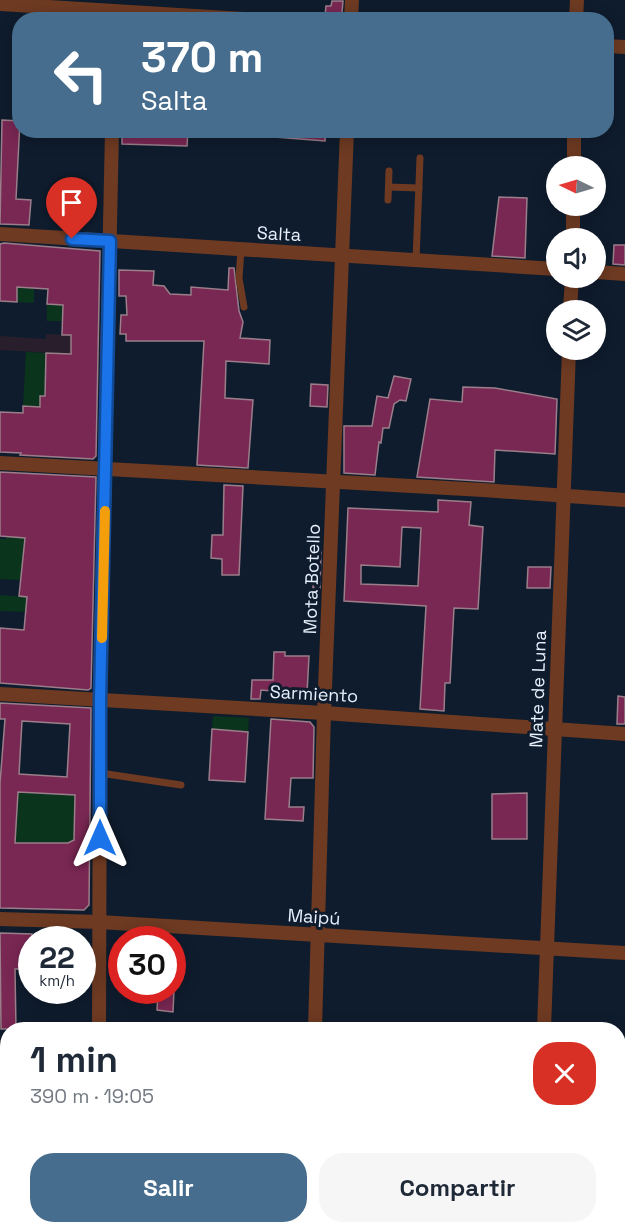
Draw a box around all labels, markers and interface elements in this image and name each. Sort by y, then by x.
text: 370 m [141,31,263,84]
icon: left [42,36,120,114]
text: Salta [141,83,208,118]
north arrow [546,156,606,216]
map controls [546,156,606,360]
pin [46,177,97,239]
icon: arrive [55,186,88,219]
street label: Salta [256,221,302,246]
button: sound [546,228,606,288]
button: layers [546,300,606,360]
street label: Mota Botello [298,523,325,635]
street label: Mate de Luna [524,630,551,748]
street label: Sarmiento [269,680,359,707]
position arrow [68,806,132,870]
street label: Maipú [287,903,341,930]
speed limit sign: 30 [108,926,186,1004]
text: 22 [39,938,75,977]
text: km/h [39,971,75,990]
text: 1 min [30,1037,118,1083]
button: close [533,1042,596,1105]
text: 390 m · 19:05 [30,1083,154,1109]
button: Salir [30,1153,307,1222]
button: Compartir [319,1153,596,1222]

